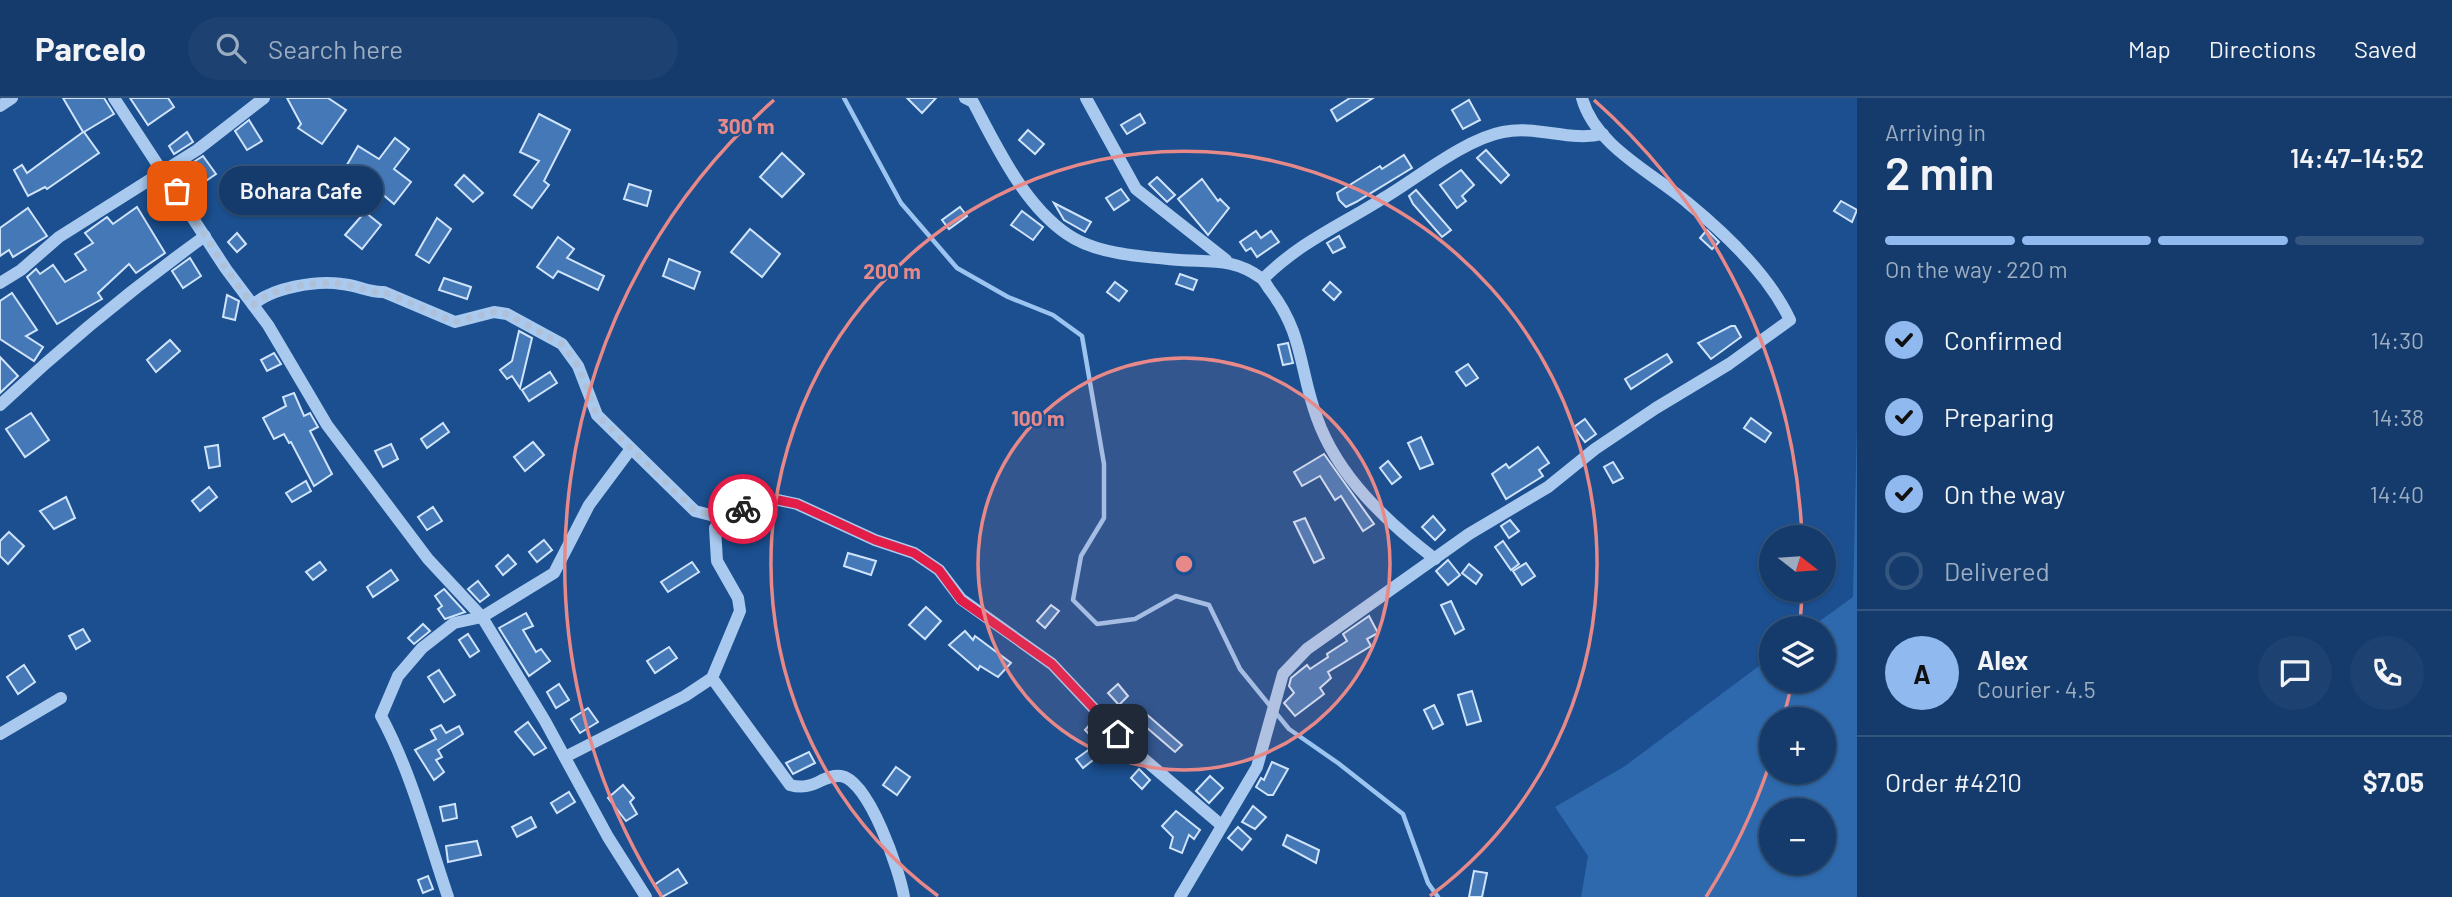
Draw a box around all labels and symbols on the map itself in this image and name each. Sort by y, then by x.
text: 300 m [717,113,775,138]
pin [147,161,207,221]
callout: Bohara Cafe [219,166,384,216]
text: 200 m [863,258,921,283]
text: 100 m [1011,405,1065,430]
courier [708,474,778,544]
north arrow [1759,525,1836,602]
centre of rings [1172,552,1196,576]
pin [1088,704,1148,764]

